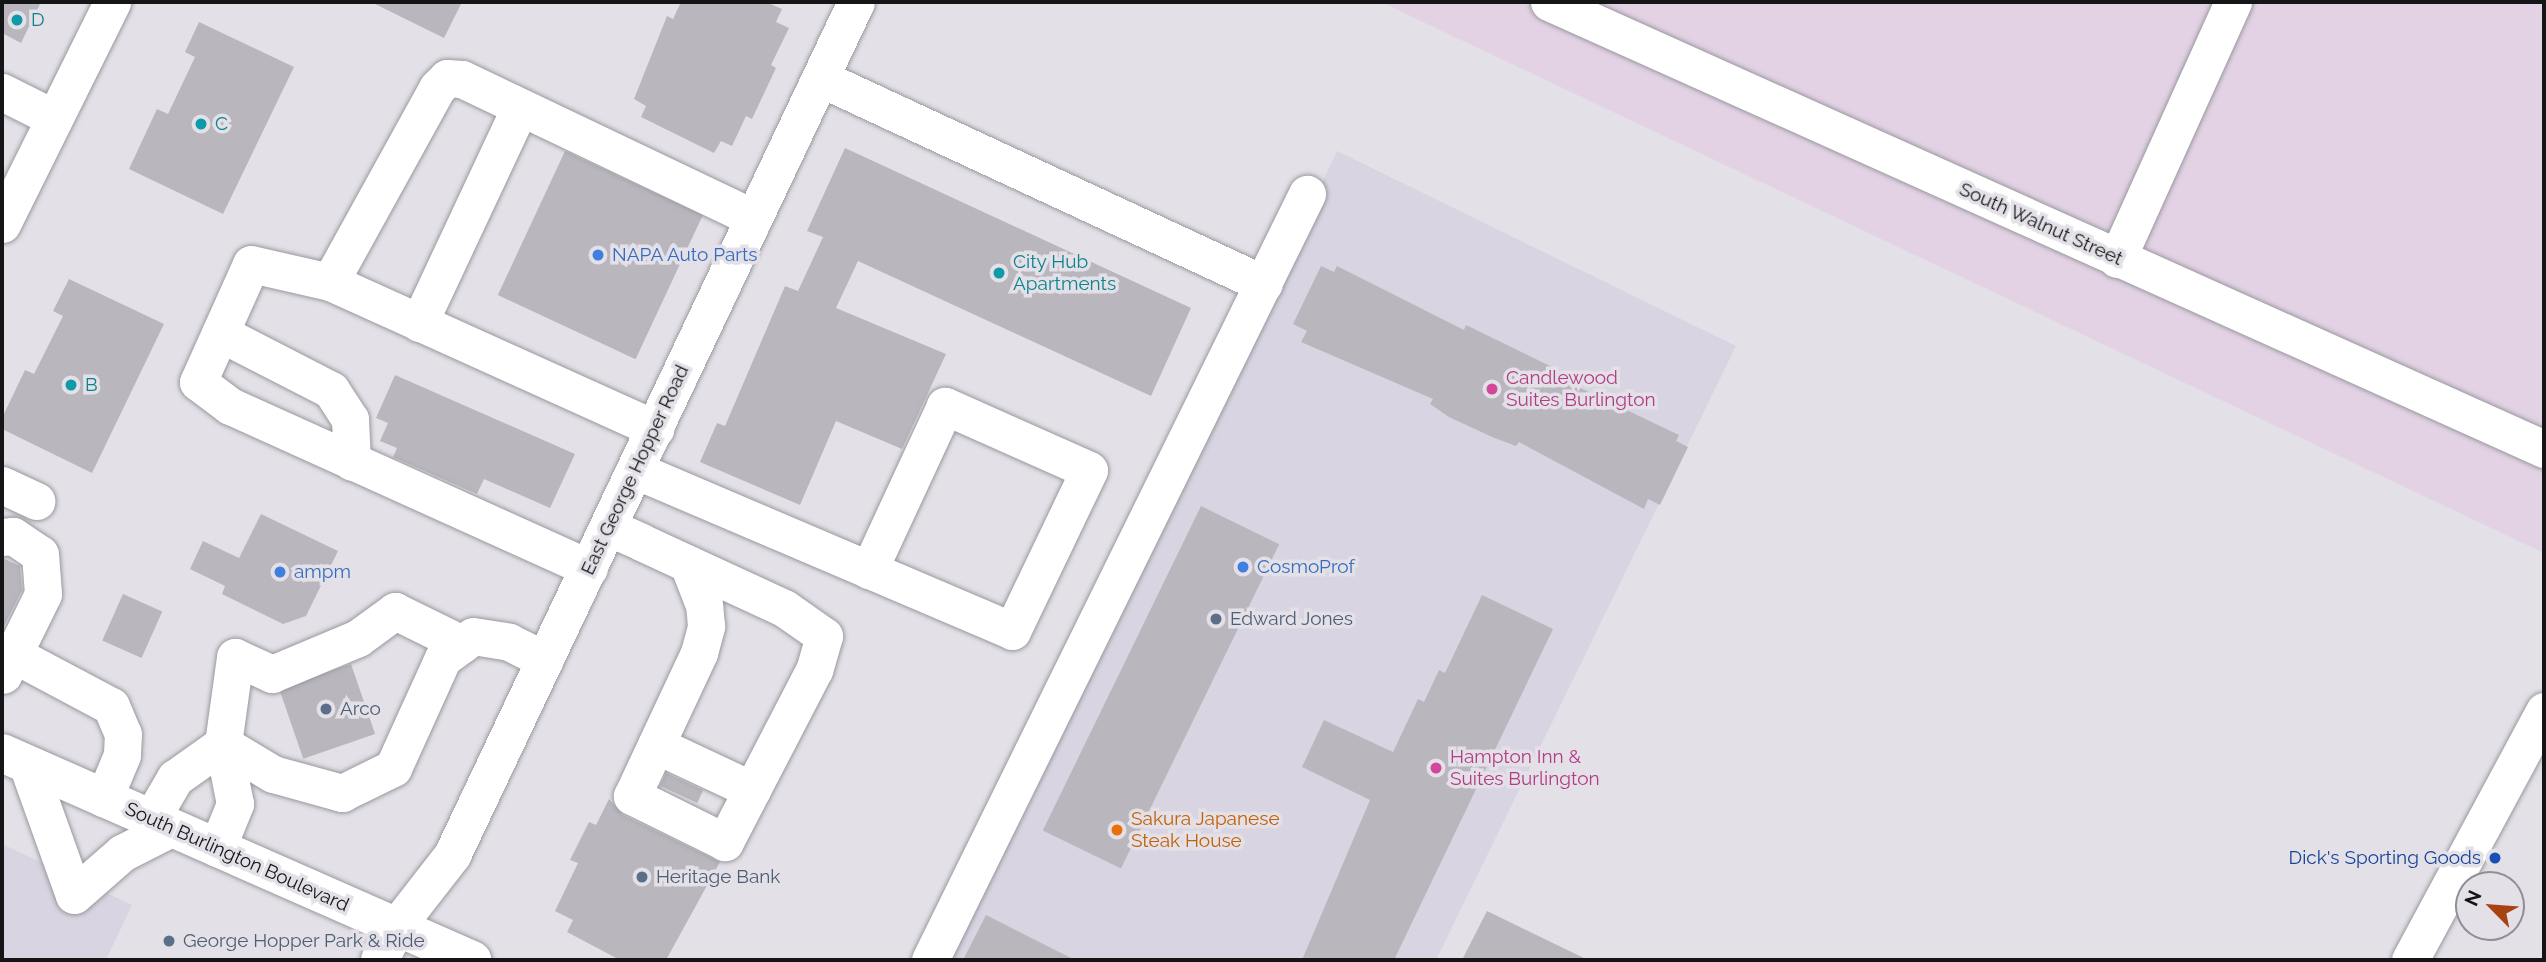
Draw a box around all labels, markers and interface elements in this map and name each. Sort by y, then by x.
place label: D [31,9,45,31]
marker: D [9,12,25,28]
place label: C [215,113,228,135]
marker: C [193,116,209,132]
street label: South Walnut Street [1955,178,2127,270]
place label: NAPA Auto Parts [612,244,759,266]
marker: NAPA Auto Parts [590,247,606,263]
place label: City Hub Apartments [1013,251,1116,295]
marker: City Hub Apartments [991,265,1007,281]
street label: East George Hopper Road [576,361,694,579]
place label: Candlewood Suites Burlington [1506,367,1656,411]
place label: B [85,374,98,396]
marker: B [63,377,79,393]
marker: Candlewood Suites Burlington [1484,381,1500,397]
place label: CosmoProf [1257,556,1355,578]
marker: CosmoProf [1235,559,1251,575]
place label: ampm [294,561,351,583]
marker: ampm [272,564,288,580]
place label: Edward Jones [1230,608,1353,630]
marker: Edward Jones [1208,611,1224,627]
place label: Arco [340,698,381,720]
marker: Arco [318,701,334,717]
place label: Hampton Inn & Suites Burlington [1450,746,1600,790]
marker: Hampton Inn & Suites Burlington [1428,760,1444,776]
street label: South Burlington Boulevard [122,797,352,917]
place label: Sakura Japanese Steak House [1131,808,1280,852]
marker: Sakura Japanese Steak House [1109,822,1125,838]
place label: Dick's Sporting Goods [2289,847,2481,869]
marker: Dick's Sporting Goods [2487,850,2503,866]
place label: Heritage Bank [656,866,780,888]
marker: Heritage Bank [634,869,650,885]
north arrow [2455,871,2525,941]
text: N [2460,887,2486,909]
place label: George Hopper Park & Ride [183,930,425,952]
marker: George Hopper Park & Ride [161,933,177,949]

